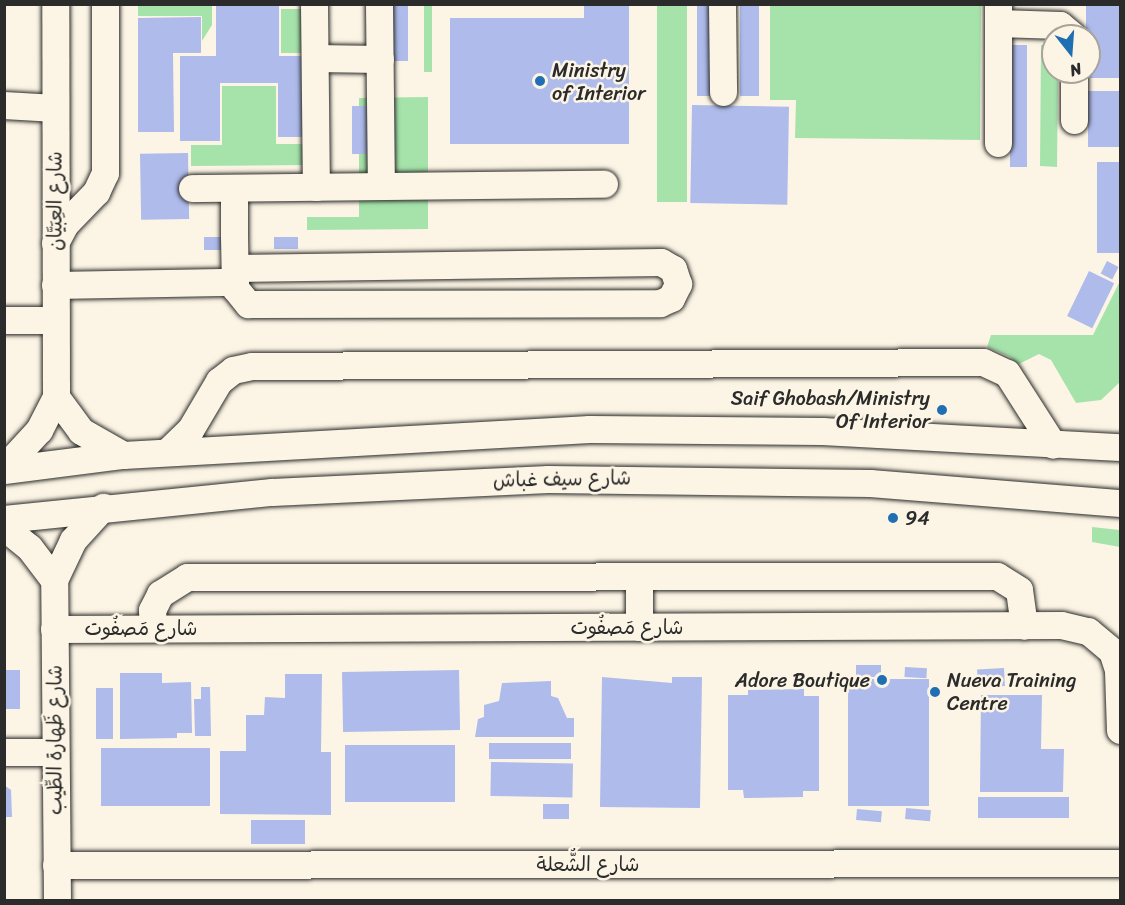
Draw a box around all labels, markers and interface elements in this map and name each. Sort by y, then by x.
north arrow [1041,24,1101,84]
text: N [1066,54,1085,85]
place label: Ministry of Interior [552,58,646,105]
marker: Ministry of Interior [533,74,547,88]
street label: شارع العِبَيَّان [43,151,67,251]
place label: Saif Ghobash/Ministry Of Interior [731,386,930,433]
marker: Saif Ghobash/Ministry Of Interior [935,403,949,417]
street label: شارع سيف غباش [493,466,631,492]
place label: 94 [905,506,930,530]
marker: 94 [886,511,900,525]
street label: شارع مَصفُوت [570,615,684,639]
street label: شارع مَصفُوت [84,616,198,640]
street label: شارع ظَهارة الطِّيب [43,665,67,815]
place label: Adore Boutique [734,668,870,692]
place label: Nueva Training Centre [947,668,1077,715]
marker: Adore Boutique [875,673,889,687]
marker: Nueva Training Centre [928,685,942,699]
street label: شارع الشُّعلة [537,852,639,876]

